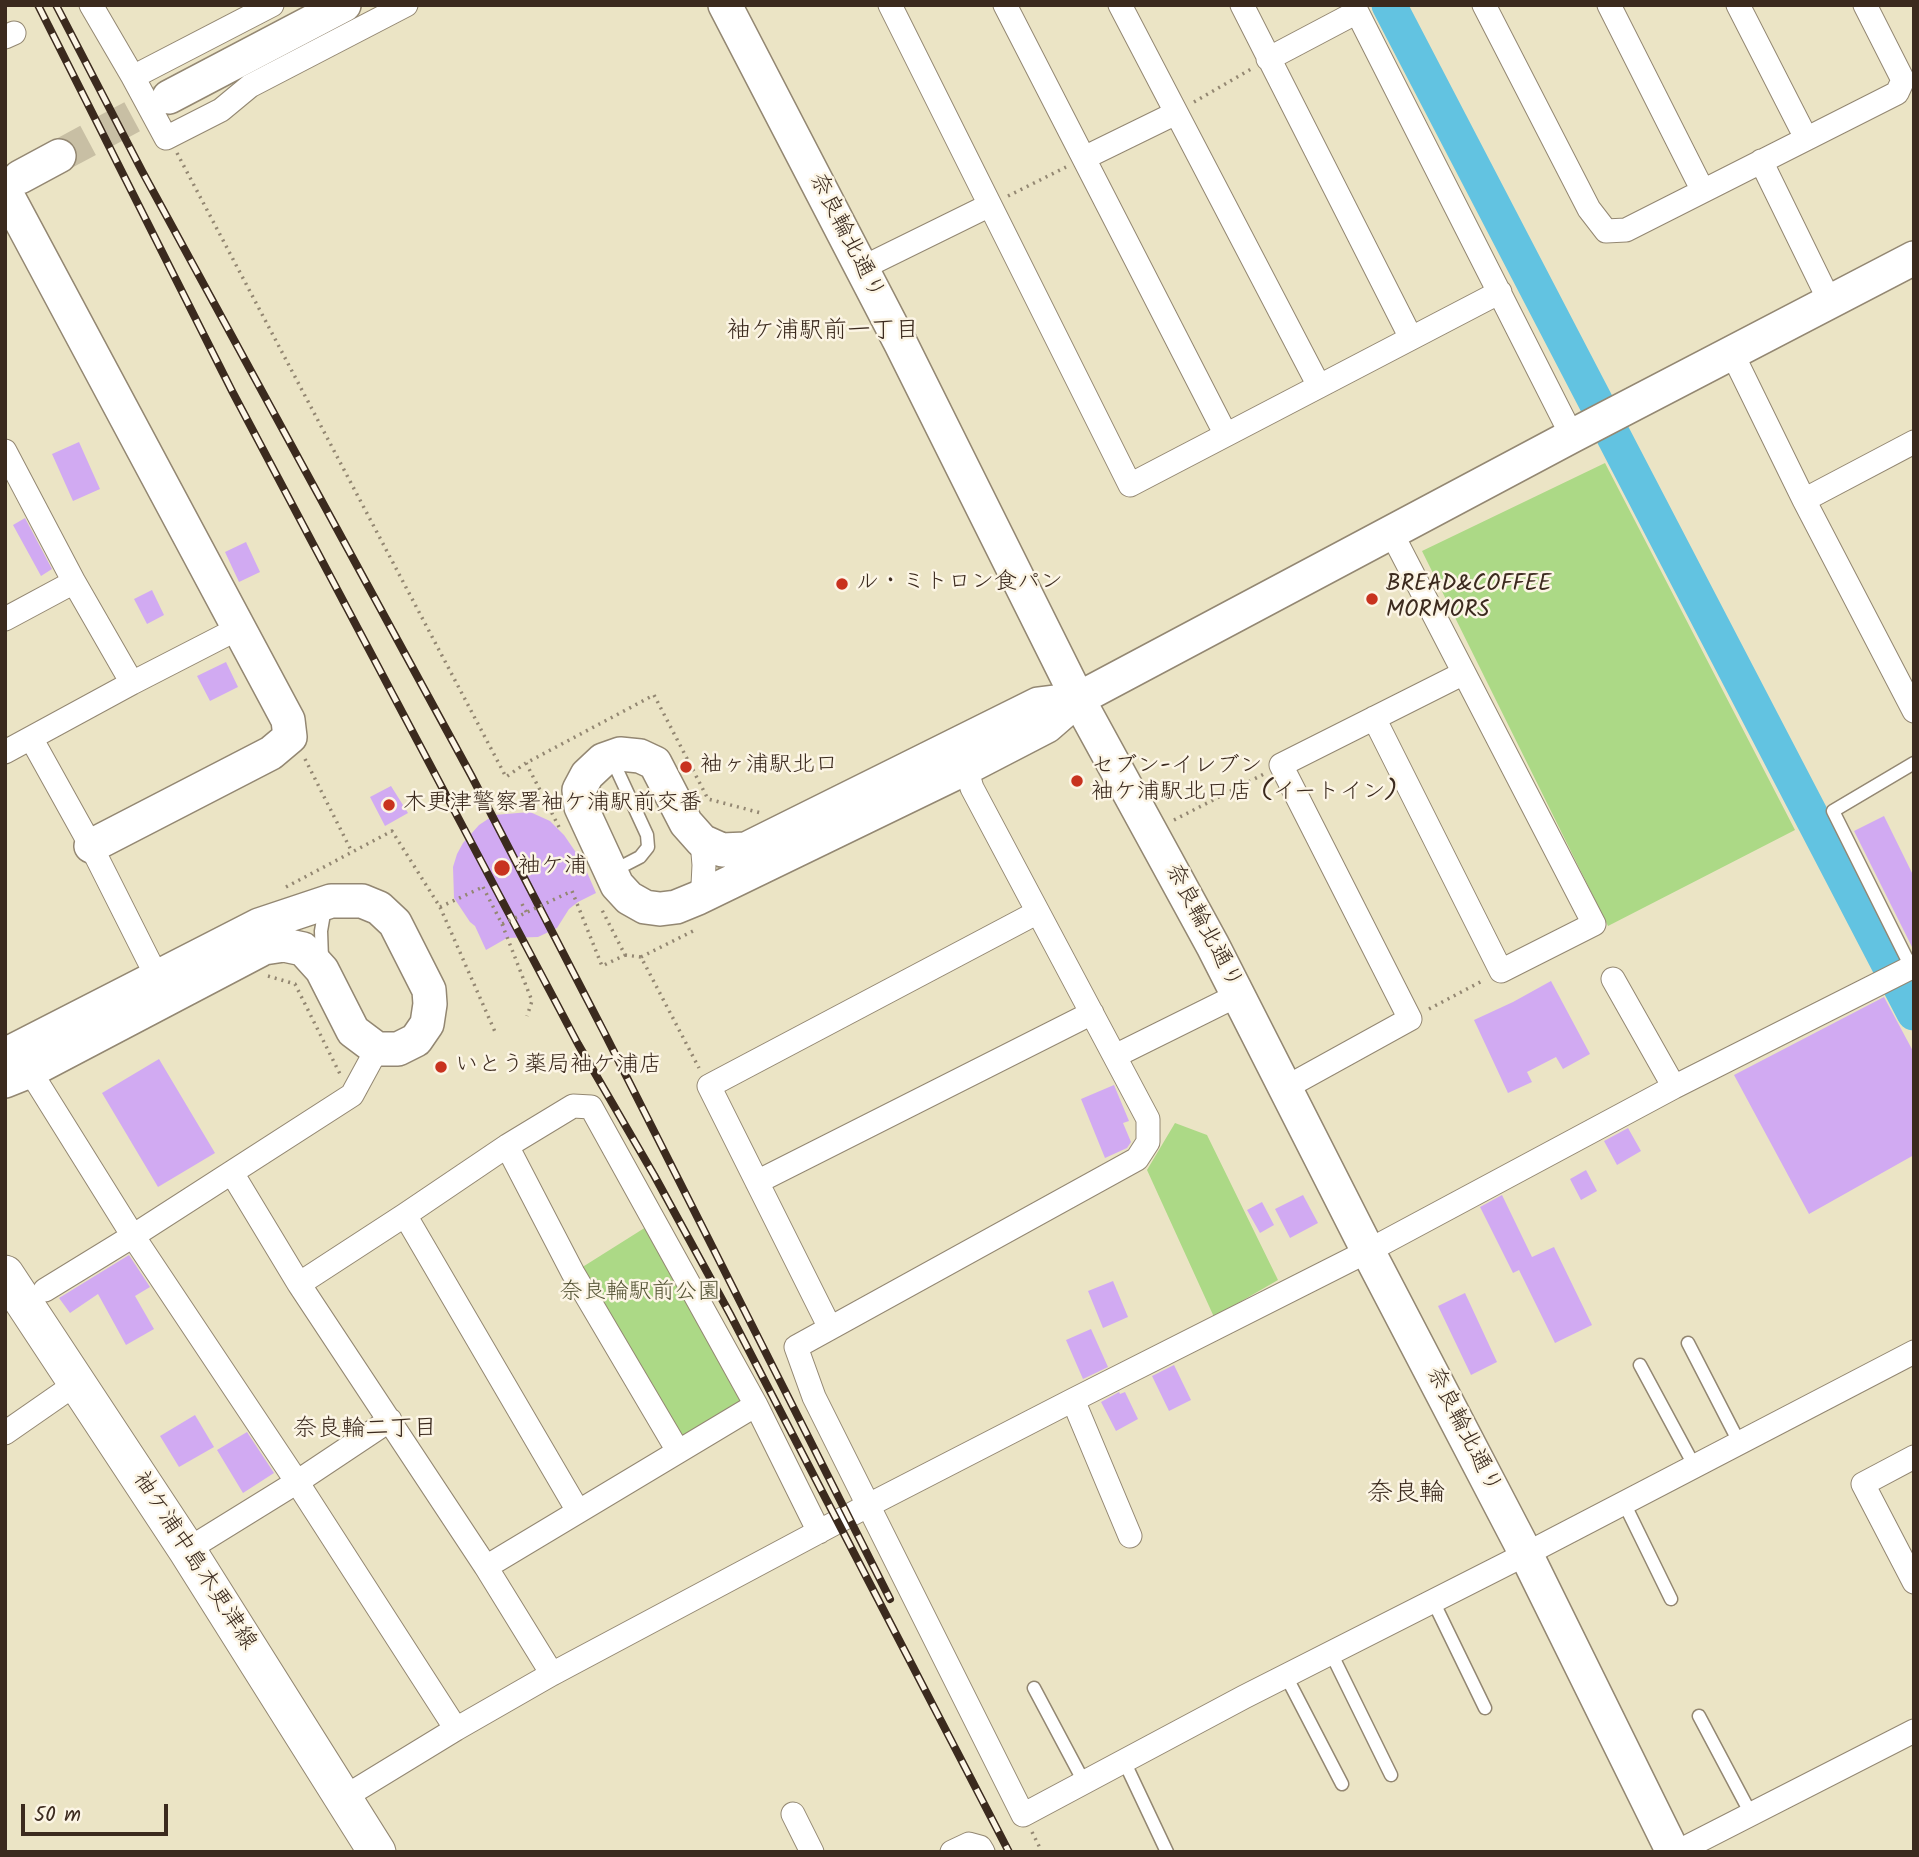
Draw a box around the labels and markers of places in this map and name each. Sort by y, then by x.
place label: ル・ミトロン食パン [856,570,1063,598]
place label: BREAD&COFFEE MORMORS [1386,572,1551,626]
marker: ル・ミトロン食パン [834,576,850,592]
marker: BREAD&COFFEE MORMORS [1364,591,1380,607]
place label: 袖ヶ浦駅北口 [700,753,838,781]
place label: セブン-イレブン 袖ケ浦駅北口店 (イートイン) [1091,754,1397,808]
marker: 袖ヶ浦駅北口 [678,759,694,775]
marker: セブン-イレブン 袖ケ浦駅北口店 (イートイン) [1069,773,1085,789]
place label: 木更津警察署袖ケ浦駅前交番 [403,791,702,819]
marker: 木更津警察署袖ケ浦駅前交番 [381,797,397,813]
place label: 袖ケ浦 [518,854,587,882]
marker: 袖ケ浦 [492,858,512,878]
place label: いとう薬局袖ケ浦店 [455,1053,662,1081]
marker: いとう薬局袖ケ浦店 [433,1059,449,1075]

